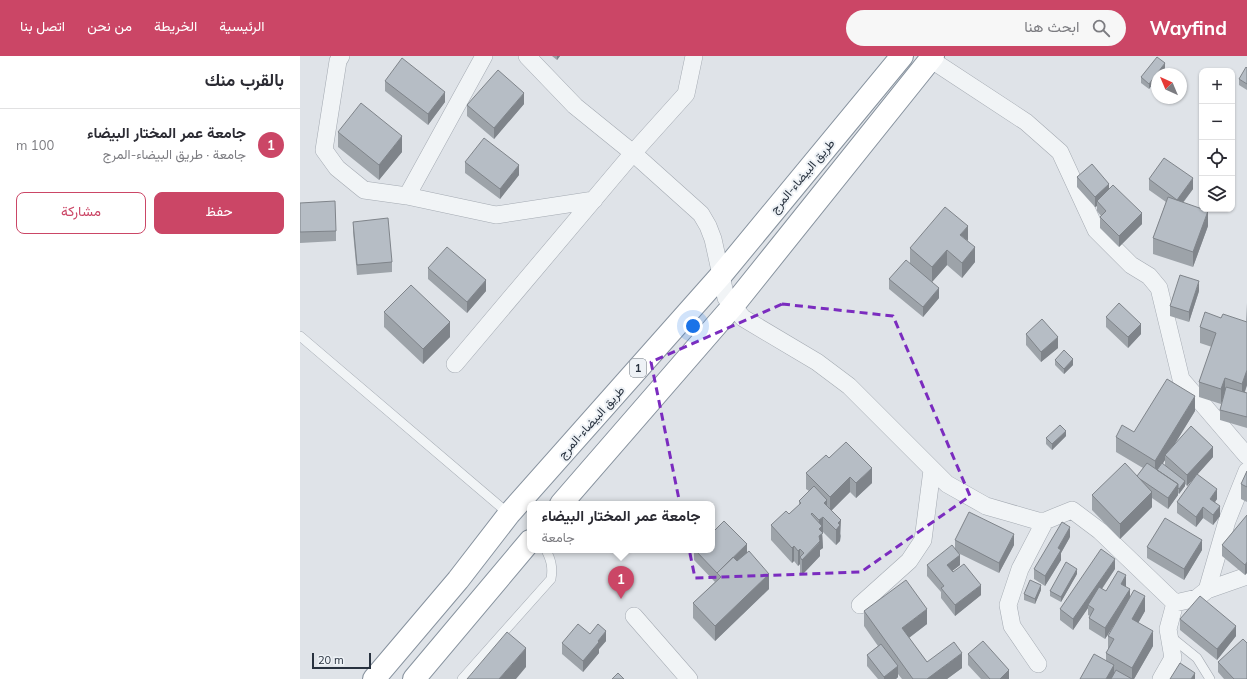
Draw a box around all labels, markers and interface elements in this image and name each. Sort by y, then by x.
search box [846,10,1126,46]
text: Wayfind [1150,16,1227,40]
text: اتصل بنا [20,17,65,35]
text: من نحن [87,17,132,35]
text: الخريطة [154,17,197,35]
text: الرئيسية [219,17,265,35]
text: ابحث هنا [1024,17,1080,36]
icon: search [1090,17,1112,39]
north arrow [1151,68,1187,104]
map controls [1199,68,1235,212]
button: + [1199,68,1235,104]
text: بالقرب منك [205,69,284,90]
button: − [1199,104,1235,140]
text: جامعة عمر المختار البيضاء [87,123,246,142]
street label: طريق البيضاء-المرج [767,136,839,218]
text: 100 m [16,137,54,153]
text: 1 [267,137,275,153]
button: locate [1199,140,1235,176]
text: جامعة · طريق البيضاء-المرج [103,146,246,162]
button: layers [1199,176,1235,212]
button: مشاركة [16,192,146,234]
button: حفظ [154,192,284,234]
your location [683,316,703,336]
road number: 1 [630,359,646,377]
street label: طريق البيضاء-المرج [554,382,629,463]
popup [527,501,715,553]
text: جامعة عمر المختار البيضاء [542,506,700,525]
text: جامعة [542,529,575,545]
pin: 1 [608,566,634,599]
scale bar [312,651,371,670]
text: 20 m [318,653,344,667]

